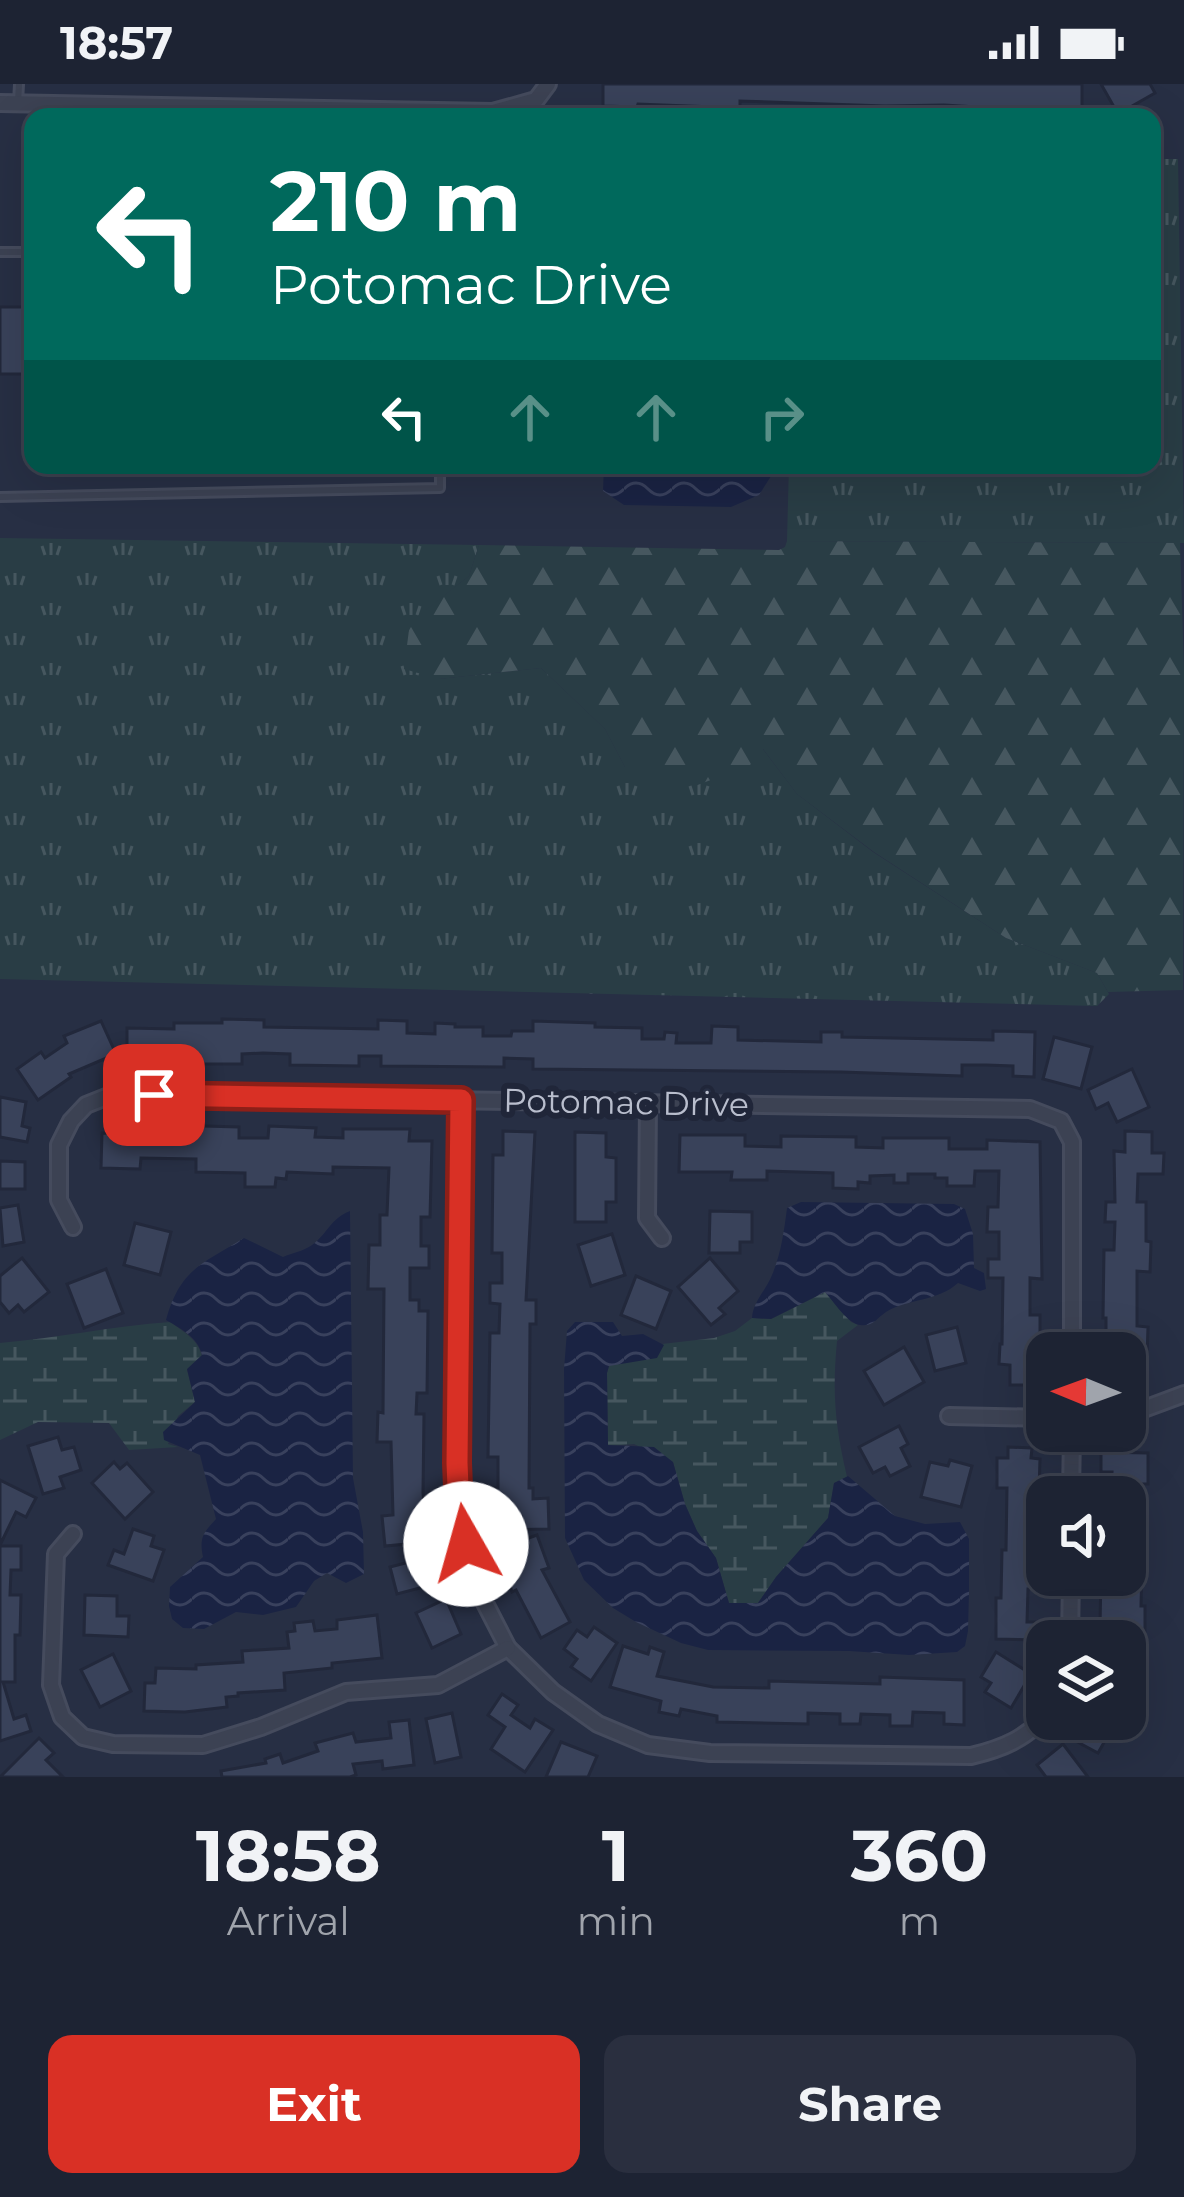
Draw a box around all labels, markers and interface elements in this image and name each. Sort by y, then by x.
text: 18:57 [60,15,173,70]
text: 210 m [270,150,521,252]
icon: left [72,156,228,312]
text: Potomac Drive [270,252,672,318]
icon: left [371,384,437,450]
icon: ahead [497,384,563,450]
icon: ahead [623,384,689,450]
icon: right [749,384,815,450]
pin [103,1044,205,1146]
icon: arrive [121,1062,187,1128]
street label: Potomac Drive [503,1080,749,1124]
north arrow [1026,1332,1146,1452]
map controls [1026,1332,1146,1740]
button: sound [1026,1476,1146,1596]
position arrow [403,1481,529,1607]
button: layers [1026,1620,1146,1740]
text: 18:58 [196,1811,381,1899]
text: 1 [602,1811,630,1899]
text: 360 [851,1811,988,1899]
text: Arrival [227,1897,350,1945]
text: min [577,1897,655,1945]
text: m [899,1897,940,1945]
button: Exit [48,2035,580,2173]
button: Share [604,2035,1136,2173]

